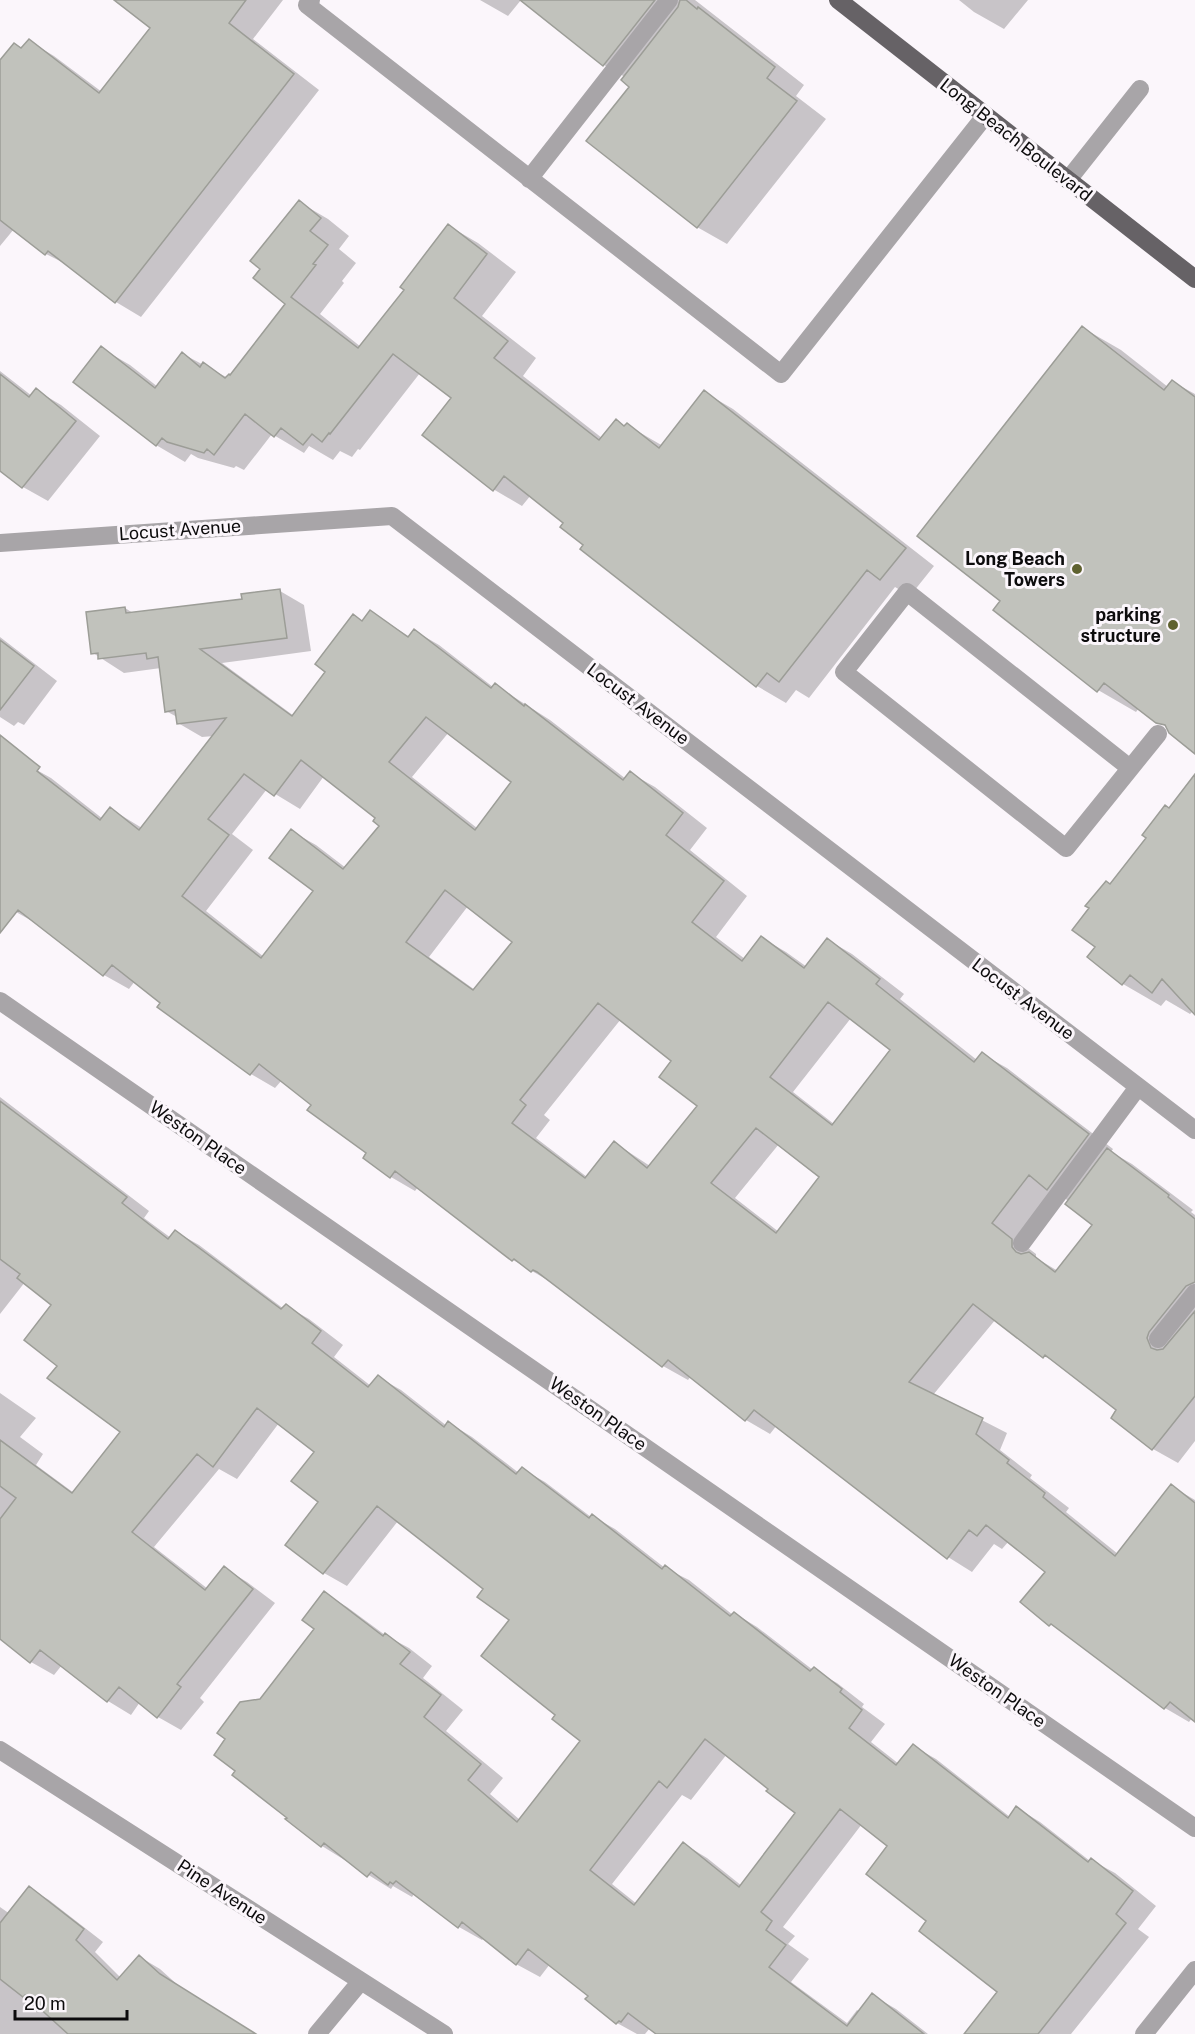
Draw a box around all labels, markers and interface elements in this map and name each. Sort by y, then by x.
street label: Long Beach Boulevard [936,74,1096,205]
street label: Locust Avenue [118,515,242,544]
place label: Long Beach Towers [965,548,1065,590]
marker: Long Beach Towers [1070,562,1084,576]
place label: parking structure [1080,604,1161,646]
marker: parking structure [1166,618,1180,632]
street label: Locust Avenue [583,658,694,749]
street label: Locust Avenue [968,953,1079,1044]
street label: Weston Place [146,1096,251,1179]
street label: Weston Place [546,1372,651,1455]
street label: Weston Place [945,1649,1050,1732]
street label: Pine Avenue [173,1855,271,1928]
scale bar [15,1983,128,2021]
text: 20 m [24,1993,66,2014]

